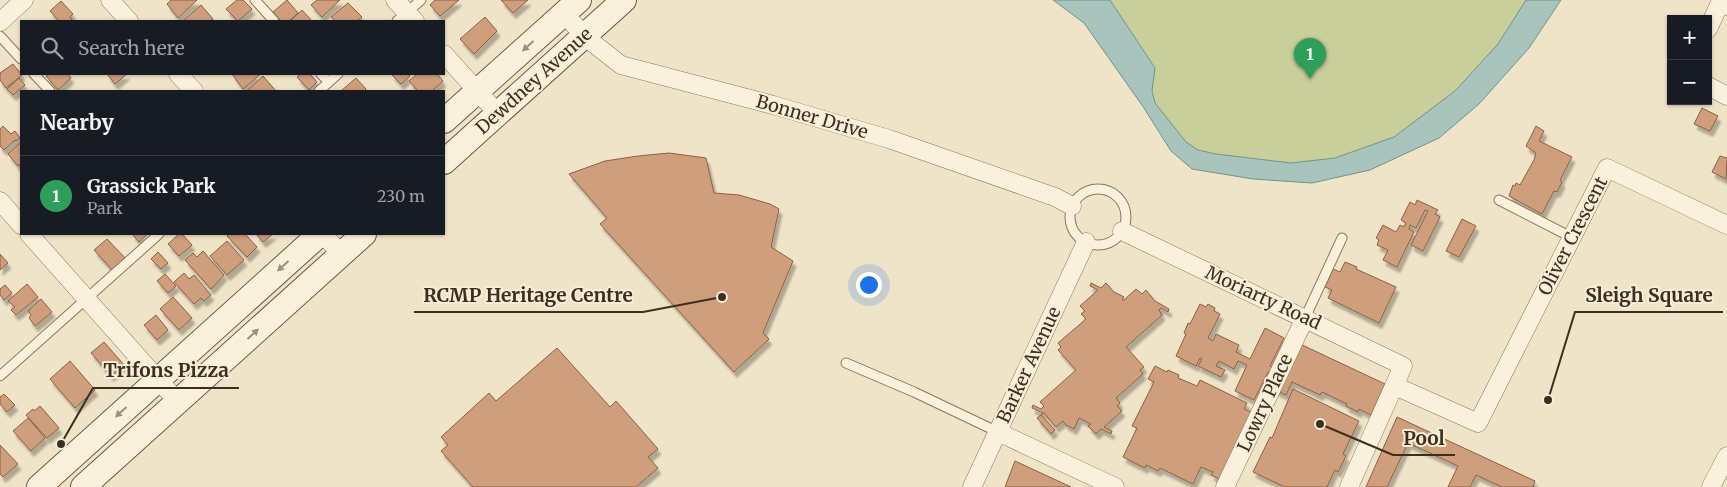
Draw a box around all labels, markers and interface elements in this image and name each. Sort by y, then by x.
map controls [1667,15,1712,105]
button: + [1667,15,1712,60]
search box [20,20,445,75]
street label: Dewdney Avenue [471,22,597,139]
icon: search [38,34,66,62]
text: Search here [78,36,185,60]
pin: 1 [1294,38,1326,79]
one-way arrow [522,40,534,52]
button: − [1667,60,1712,105]
street label: Bonner Drive [754,90,871,143]
text: Nearby [40,109,114,136]
street label: Oliver Crescent [1533,172,1612,299]
text: Grassick Park [87,174,216,198]
text: 1 [52,186,60,206]
text: 230 m [377,186,425,206]
text: Park [87,198,123,218]
one-way arrow [277,261,290,272]
street label: Moriarty Road [1202,261,1325,335]
your location [856,272,882,298]
callout: RCMP Heritage Centre [414,278,643,312]
callout: Sleigh Square [1575,278,1723,312]
text: RCMP Heritage Centre [423,283,633,307]
text: Sleigh Square [1585,283,1713,307]
street label: Barker Avenue [992,303,1066,427]
one-way arrow [247,328,259,340]
street label: Lowry Place [1232,350,1297,455]
callout: Trifons Pizza [93,354,239,388]
text: Trifons Pizza [103,358,229,382]
one-way arrow [116,406,128,418]
callout: Pool [1393,421,1455,455]
text: Pool [1403,426,1445,450]

